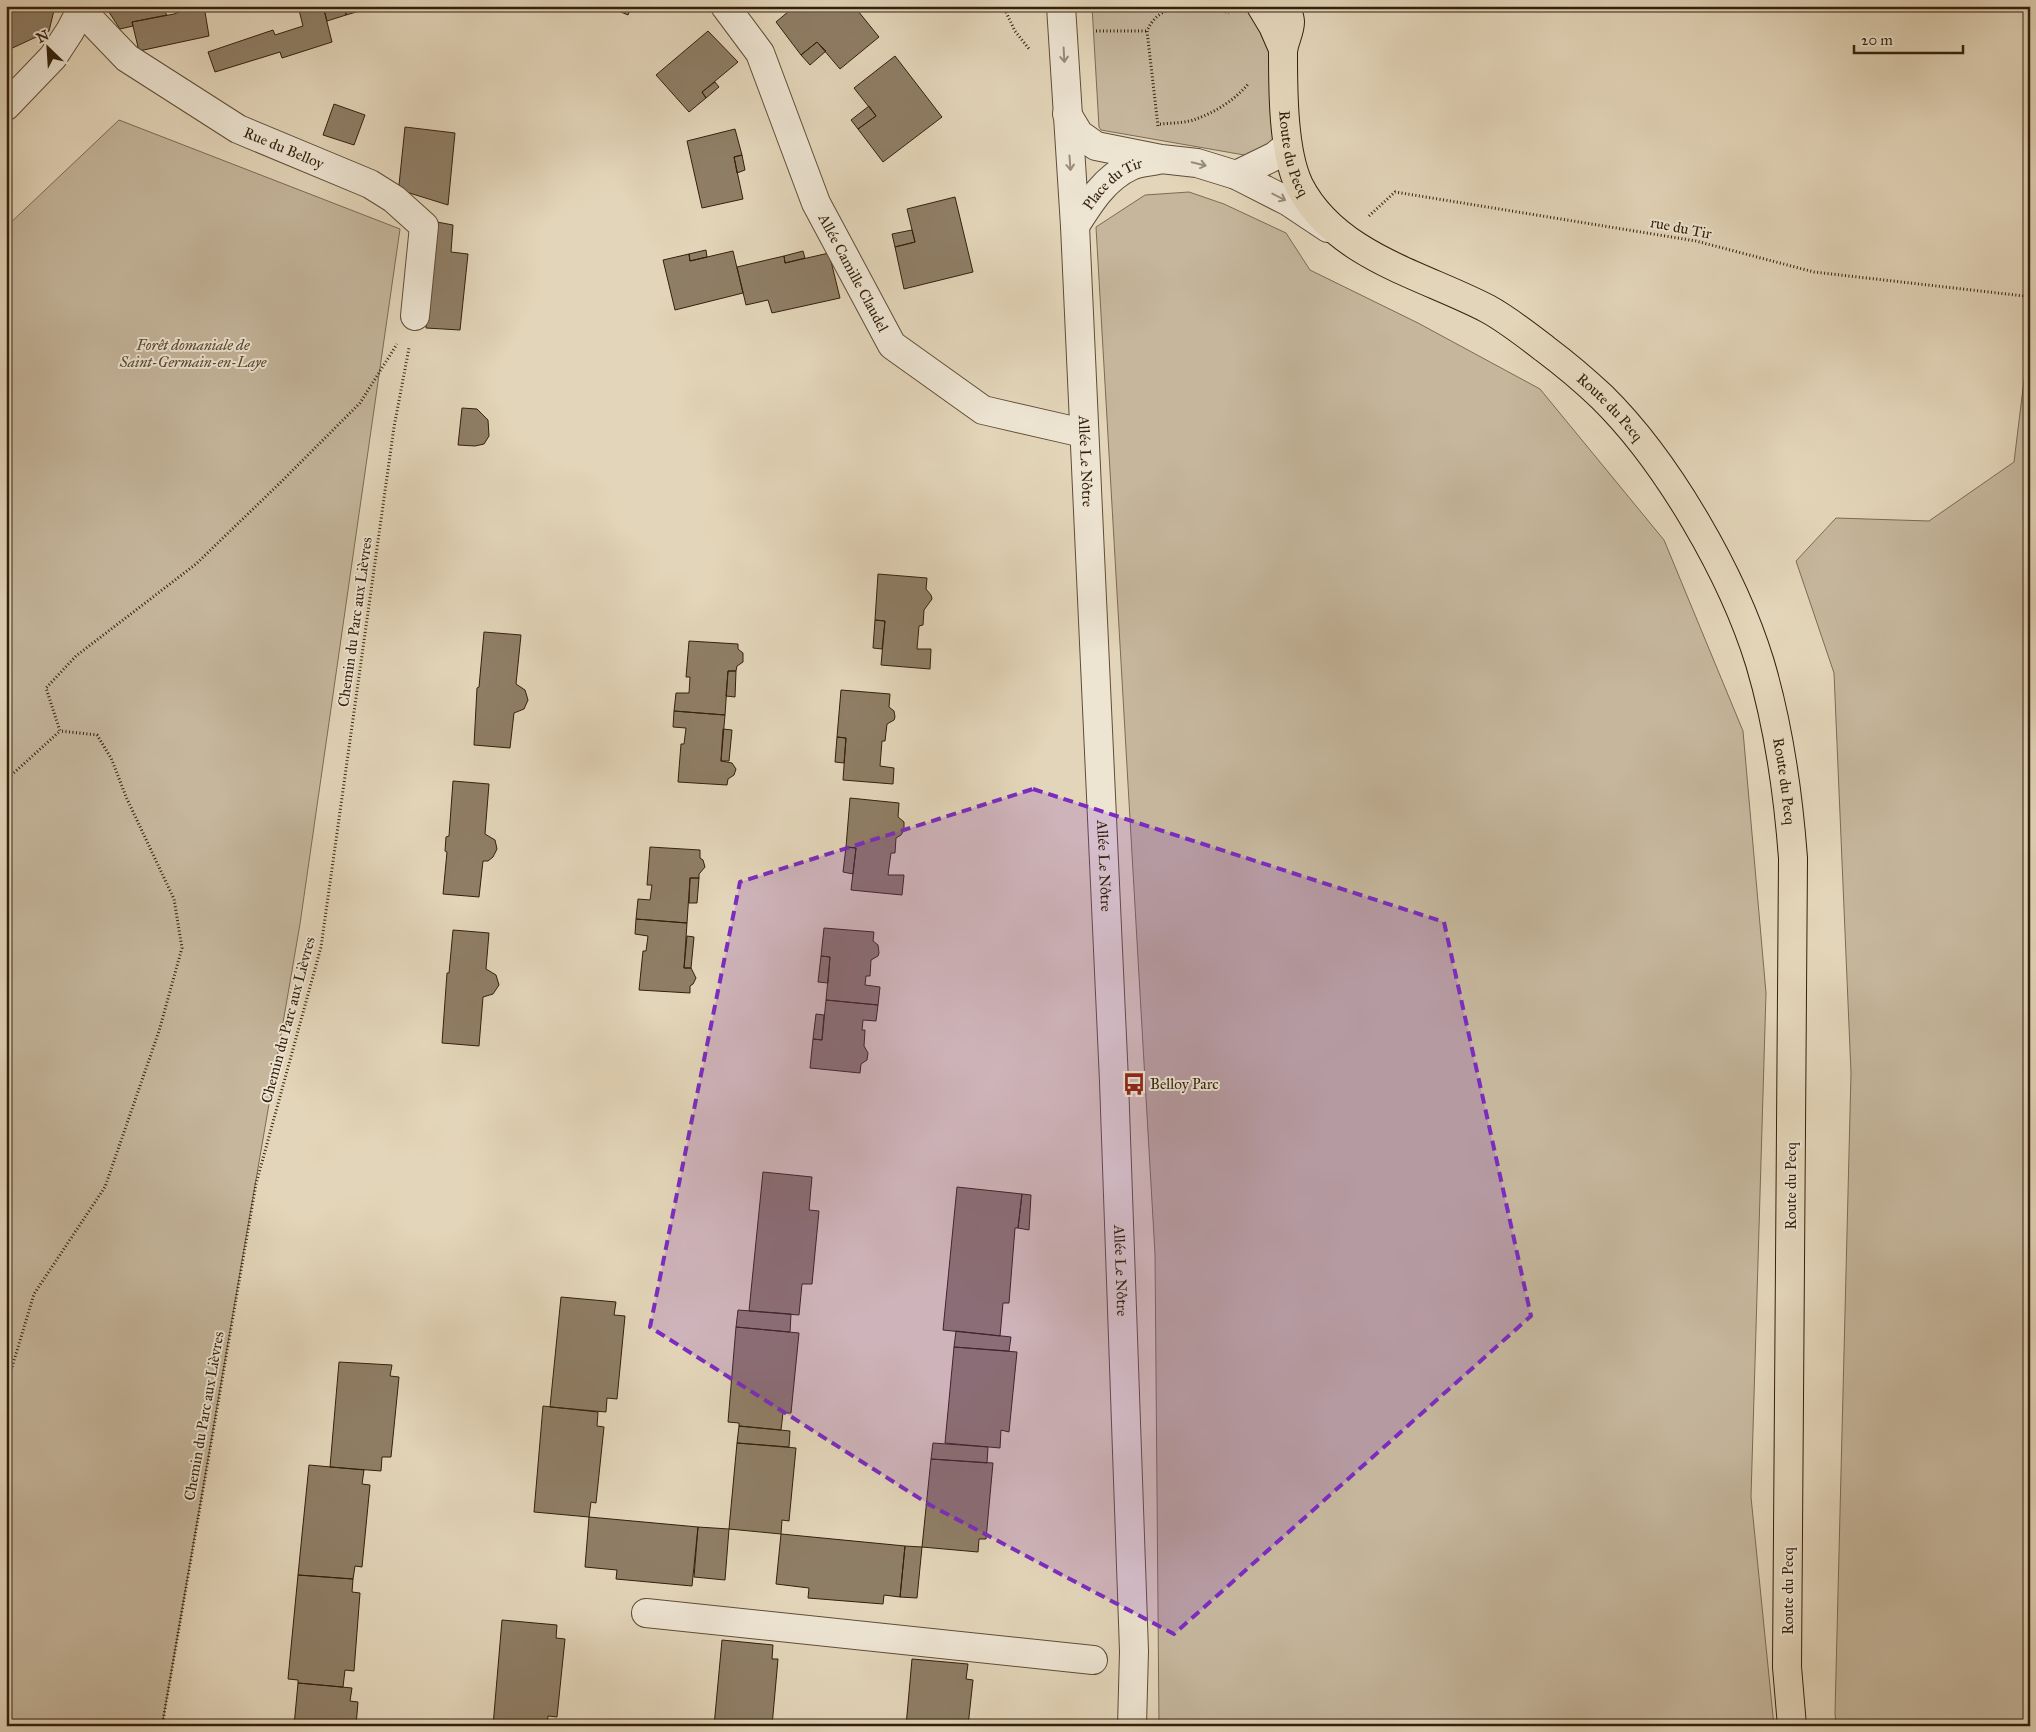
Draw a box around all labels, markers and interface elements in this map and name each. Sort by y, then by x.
north arrow [22,22,72,72]
scale bar [1854,22,1962,54]
text: N [34,26,52,47]
text: 20 m [1861,31,1893,49]
one-way arrow [1059,47,1068,63]
street label: Route du Pecq [1275,110,1313,201]
street label: Rue du Belloy [241,123,328,173]
one-way arrow [1066,154,1075,170]
street label: Place du Tir [1079,154,1144,213]
one-way arrow [1191,160,1207,169]
one-way arrow [1271,193,1286,202]
street label: Allée Camille Claudel [814,210,893,336]
street label: rue du Tir [1649,213,1713,243]
park label: Forêt domaniale de Saint-Germain-en-Laye [119,336,267,371]
street label: Route du Pecq [1573,369,1647,446]
street label: Allée Le Nôtre [1075,414,1097,508]
street label: Chemin du Parc aux Lièvres [334,536,376,708]
street label: Route du Pecq [1769,736,1799,826]
street label: Allée Le Nôtre [1093,819,1115,912]
street label: Chemin du Parc aux Lièvres [257,935,319,1105]
bus stop icon: Belloy Parc [1121,1071,1147,1097]
place label: Belloy Parc [1150,1075,1219,1093]
street label: Route du Pecq [1782,1141,1801,1230]
street label: Allée Le Nôtre [1110,1223,1131,1317]
street label: Chemin du Parc aux Lièvres [180,1330,228,1502]
street label: Route du Pecq [1779,1546,1798,1635]

